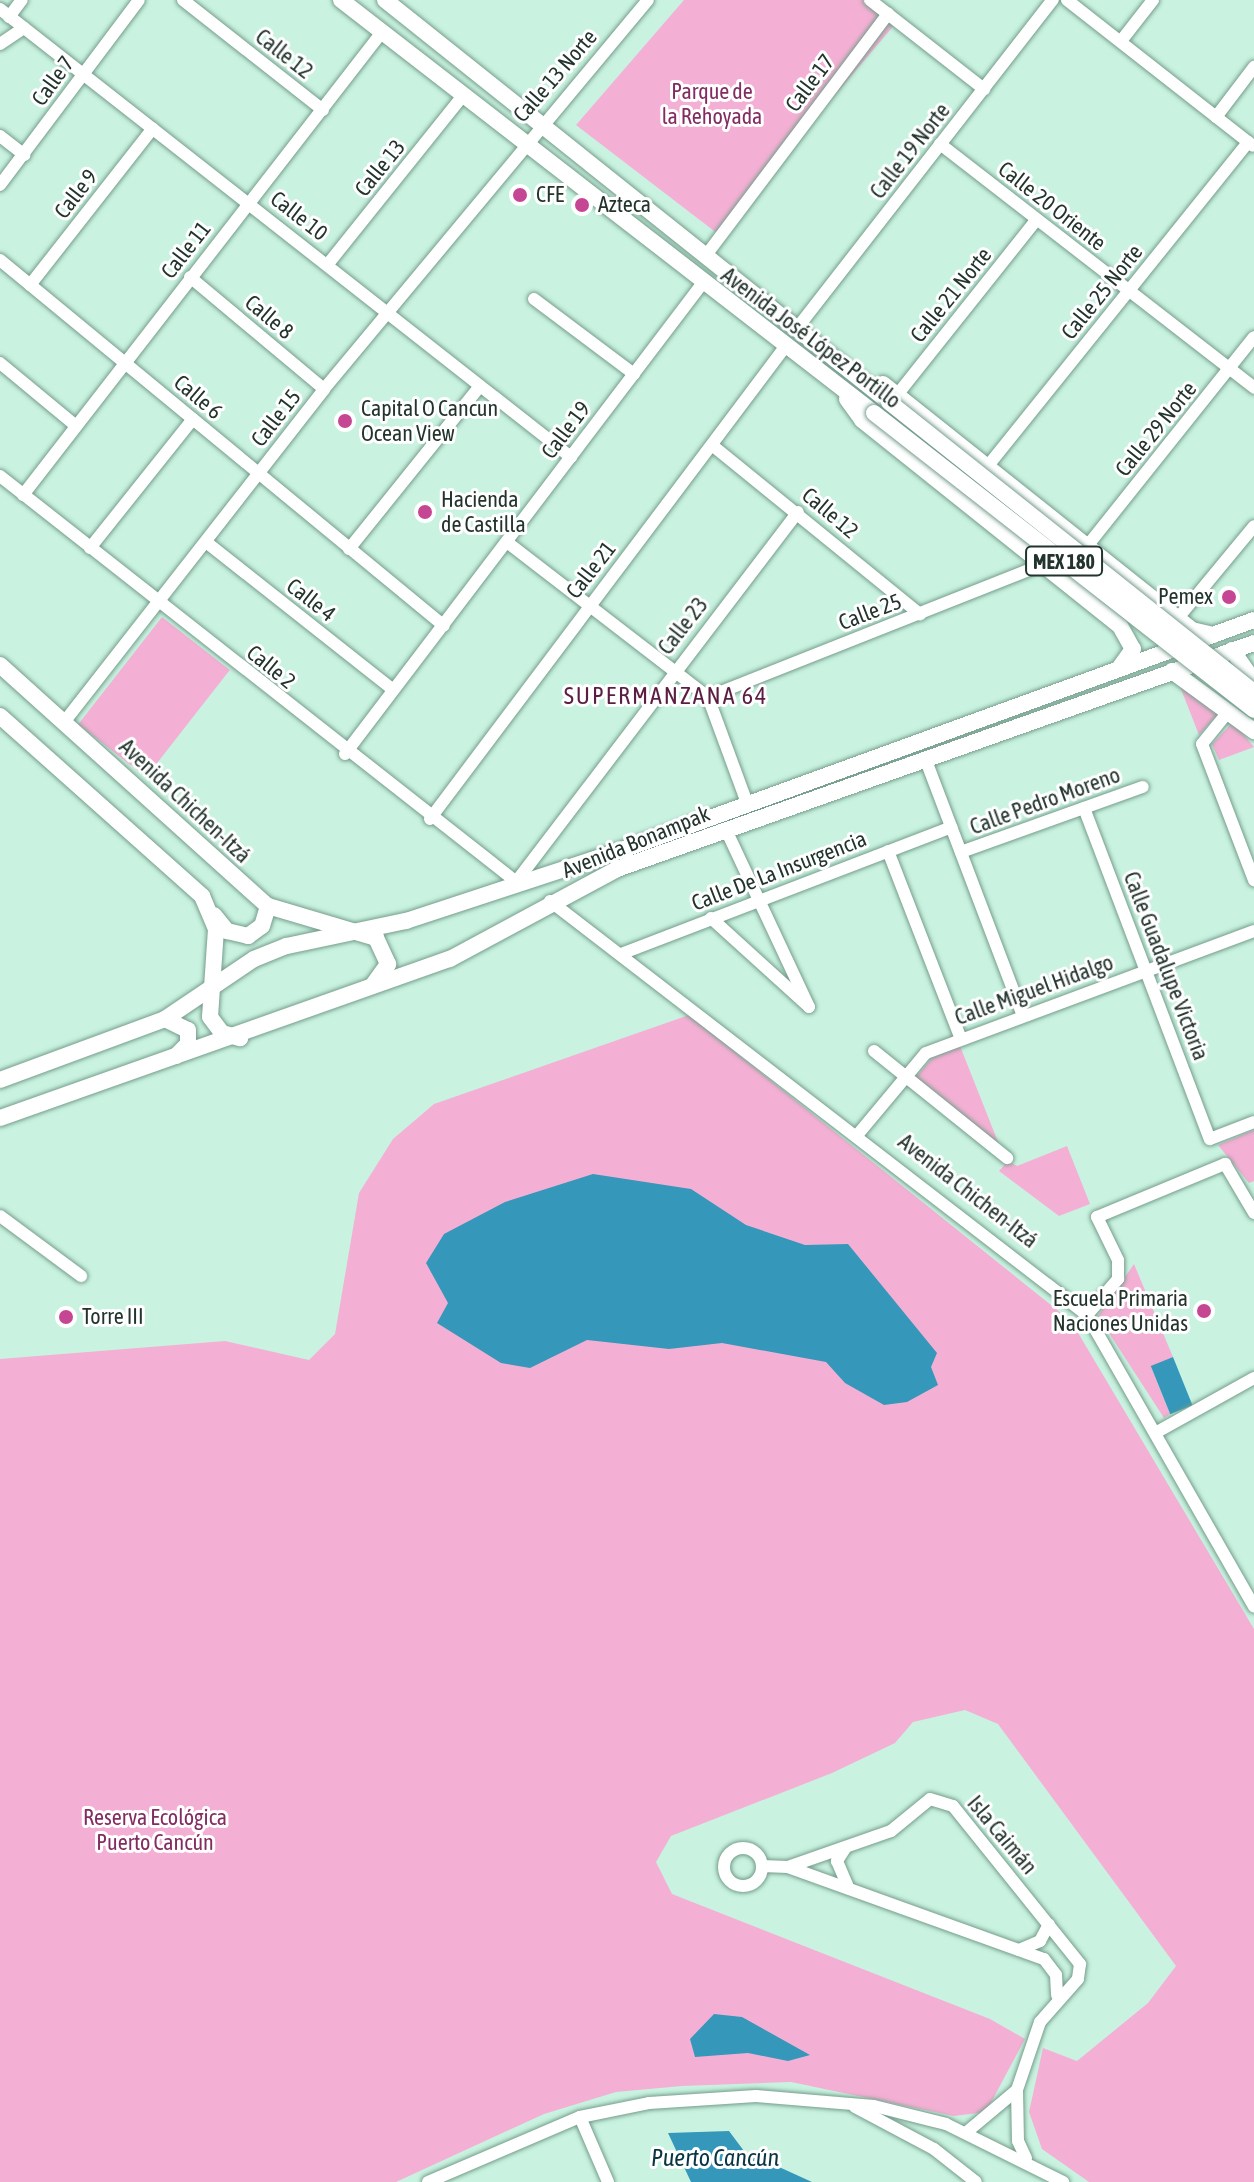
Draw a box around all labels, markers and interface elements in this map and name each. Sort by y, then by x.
street label: Calle 12 [250,24,318,84]
street label: Calle 13 Norte [508,24,602,128]
street label: Calle 17 [780,49,840,117]
street label: Calle 7 [26,51,80,111]
park label: Parque de la Rehoyada [662,78,762,130]
street label: Calle 19 Norte [865,98,955,204]
street label: Calle 13 [349,134,411,202]
street label: Calle 20 Oriente [993,156,1111,256]
street label: Calle 9 [49,164,103,224]
place label: CFE [536,182,564,208]
street label: Calle 10 [265,186,333,246]
marker: CFE [511,186,529,204]
place label: Azteca [598,192,651,218]
marker: Azteca [573,196,591,214]
street label: Calle 11 [156,216,216,284]
street label: Calle 25 Norte [1056,239,1148,345]
street label: Calle 21 Norte [905,242,997,348]
street label: Avenida José López Portillo [716,262,906,414]
street label: Calle 8 [239,289,299,345]
street label: Calle 6 [168,369,228,425]
street label: Calle 29 Norte [1110,376,1202,482]
street label: Calle 15 [246,384,306,452]
place label: Capital O Cancun Ocean View [361,395,498,446]
street label: Calle 19 [536,396,596,464]
marker: Capital O Cancun Ocean View [336,412,354,430]
street label: Calle 12 [797,482,863,544]
place label: Hacienda de Castilla [441,486,526,538]
marker: Hacienda de Castilla [416,503,434,521]
street label: Calle 21 [561,536,621,604]
road number: MEX 180 [1024,545,1104,577]
street label: Calle 4 [281,573,341,627]
place label: Pemex [1158,584,1213,610]
street label: Calle 25 [835,588,905,636]
marker: Pemex [1220,588,1238,606]
street label: Calle 23 [653,592,713,660]
street label: Calle 2 [241,639,301,695]
district label: SUPERMANZANA 64 [564,682,768,710]
street label: Avenida Chichen-Itzá [114,733,256,869]
street label: Calle Pedro Moreno [966,762,1124,840]
street label: Avenida Bonampak [558,800,714,884]
street label: Calle De La Insurgencia [688,825,870,917]
street label: Calle Guadalupe Victoria [1118,868,1214,1064]
street label: Calle Miguel Hidalgo [951,949,1117,1031]
street label: Avenida Chichen-Itzá [893,1128,1043,1254]
place label: Escuela Primaria Naciones Unidas [1053,1285,1188,1336]
marker: Escuela Primaria Naciones Unidas [1195,1302,1213,1320]
place label: Torre III [82,1304,143,1330]
marker: Torre III [57,1308,75,1326]
street label: Isla Caimán [962,1790,1042,1880]
park label: Reserva Ecológica Puerto Cancún [83,1804,227,1856]
water label: Puerto Cancún [651,2144,779,2172]

